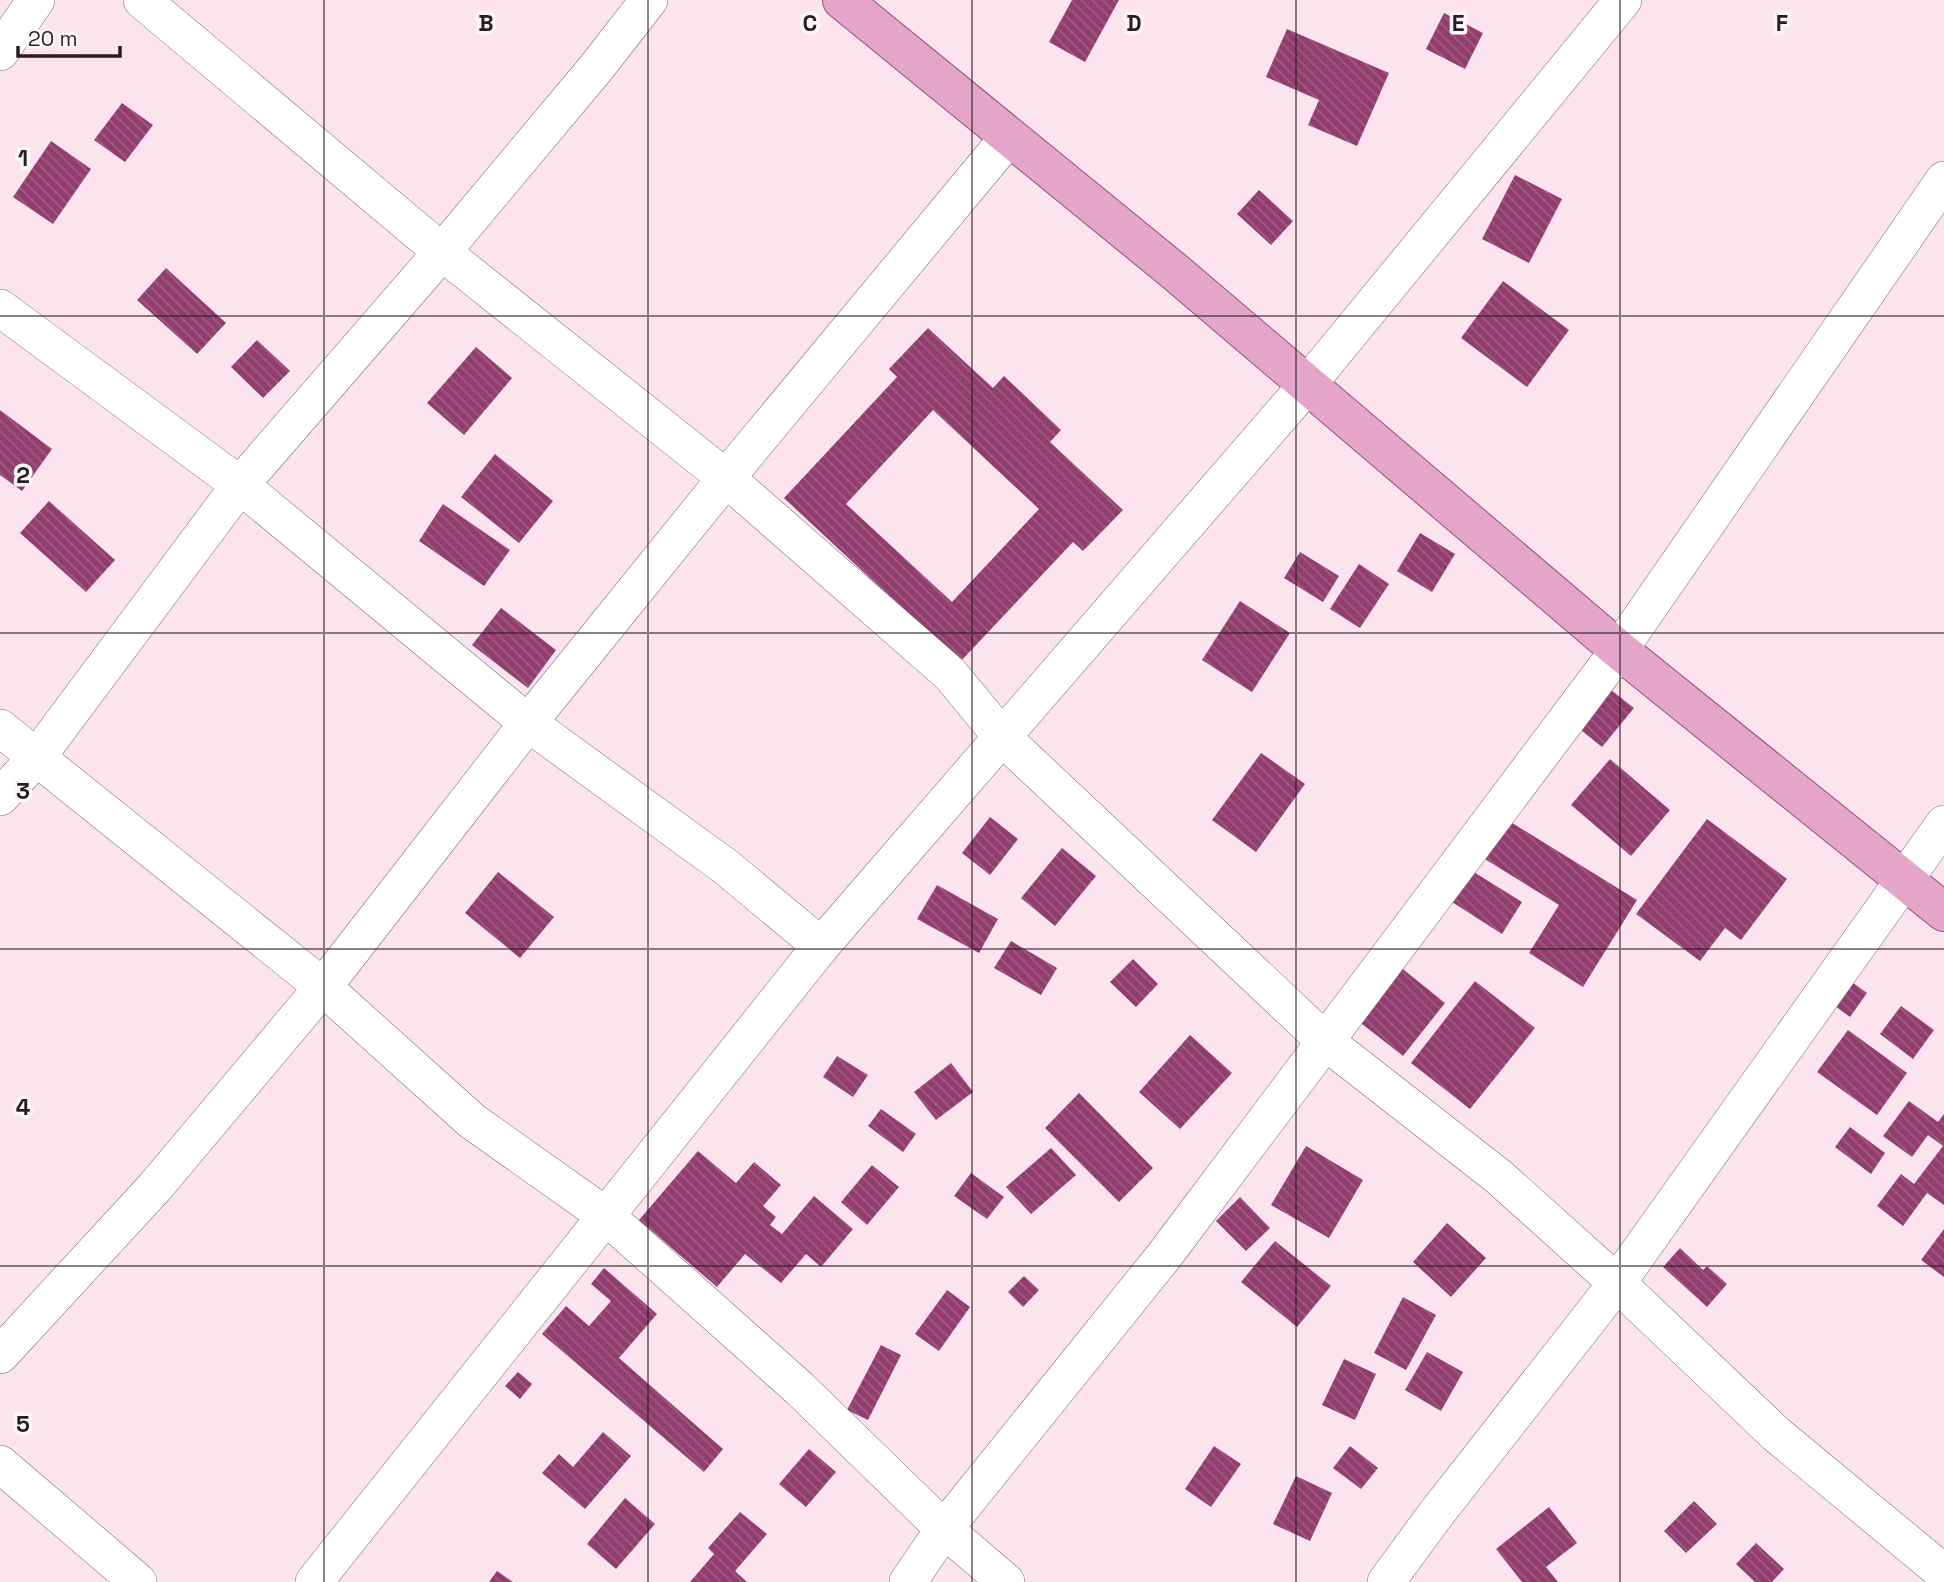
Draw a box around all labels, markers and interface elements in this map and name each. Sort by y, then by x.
text: B [478,8,494,38]
text: C [803,8,817,38]
text: D [1126,8,1142,38]
text: E [1452,8,1464,38]
text: F [1776,8,1788,38]
scale bar [18,14,119,58]
text: 20 m [28,25,78,52]
text: 1 [18,143,28,173]
text: 2 [16,460,30,490]
text: 3 [16,776,30,806]
text: 4 [16,1092,31,1122]
text: 5 [16,1409,30,1439]

